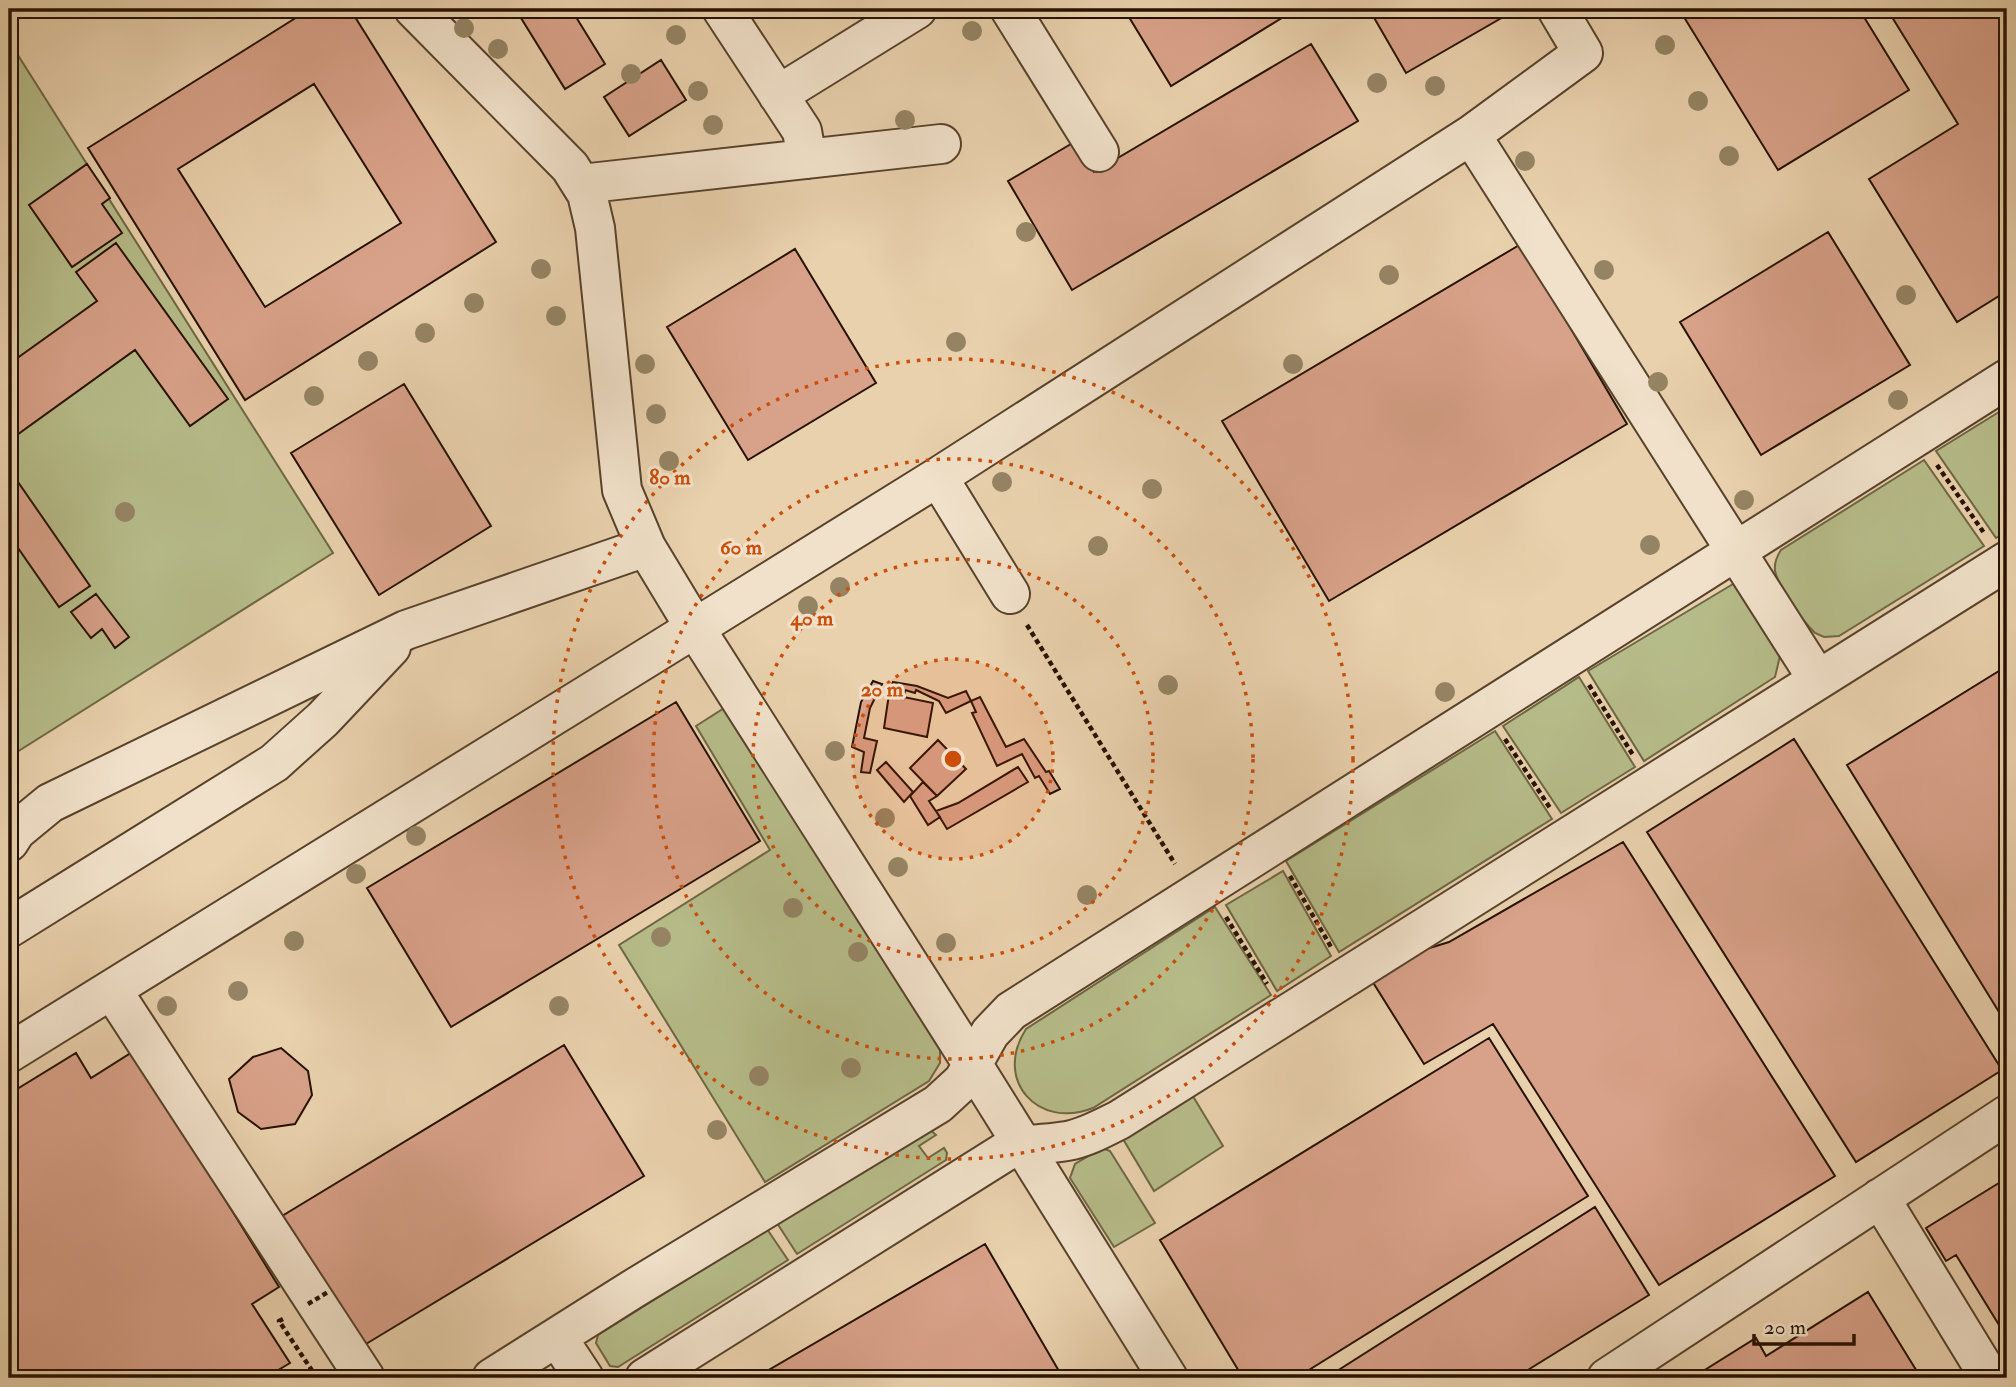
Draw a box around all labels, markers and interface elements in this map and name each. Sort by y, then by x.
text: 80 m [649,464,691,491]
text: 60 m [720,534,763,561]
text: 40 m [790,605,834,632]
text: 20 m [861,676,904,703]
centre of rings [941,747,965,771]
scale bar [1754,1303,1853,1347]
text: 20 m [1764,1314,1806,1341]

